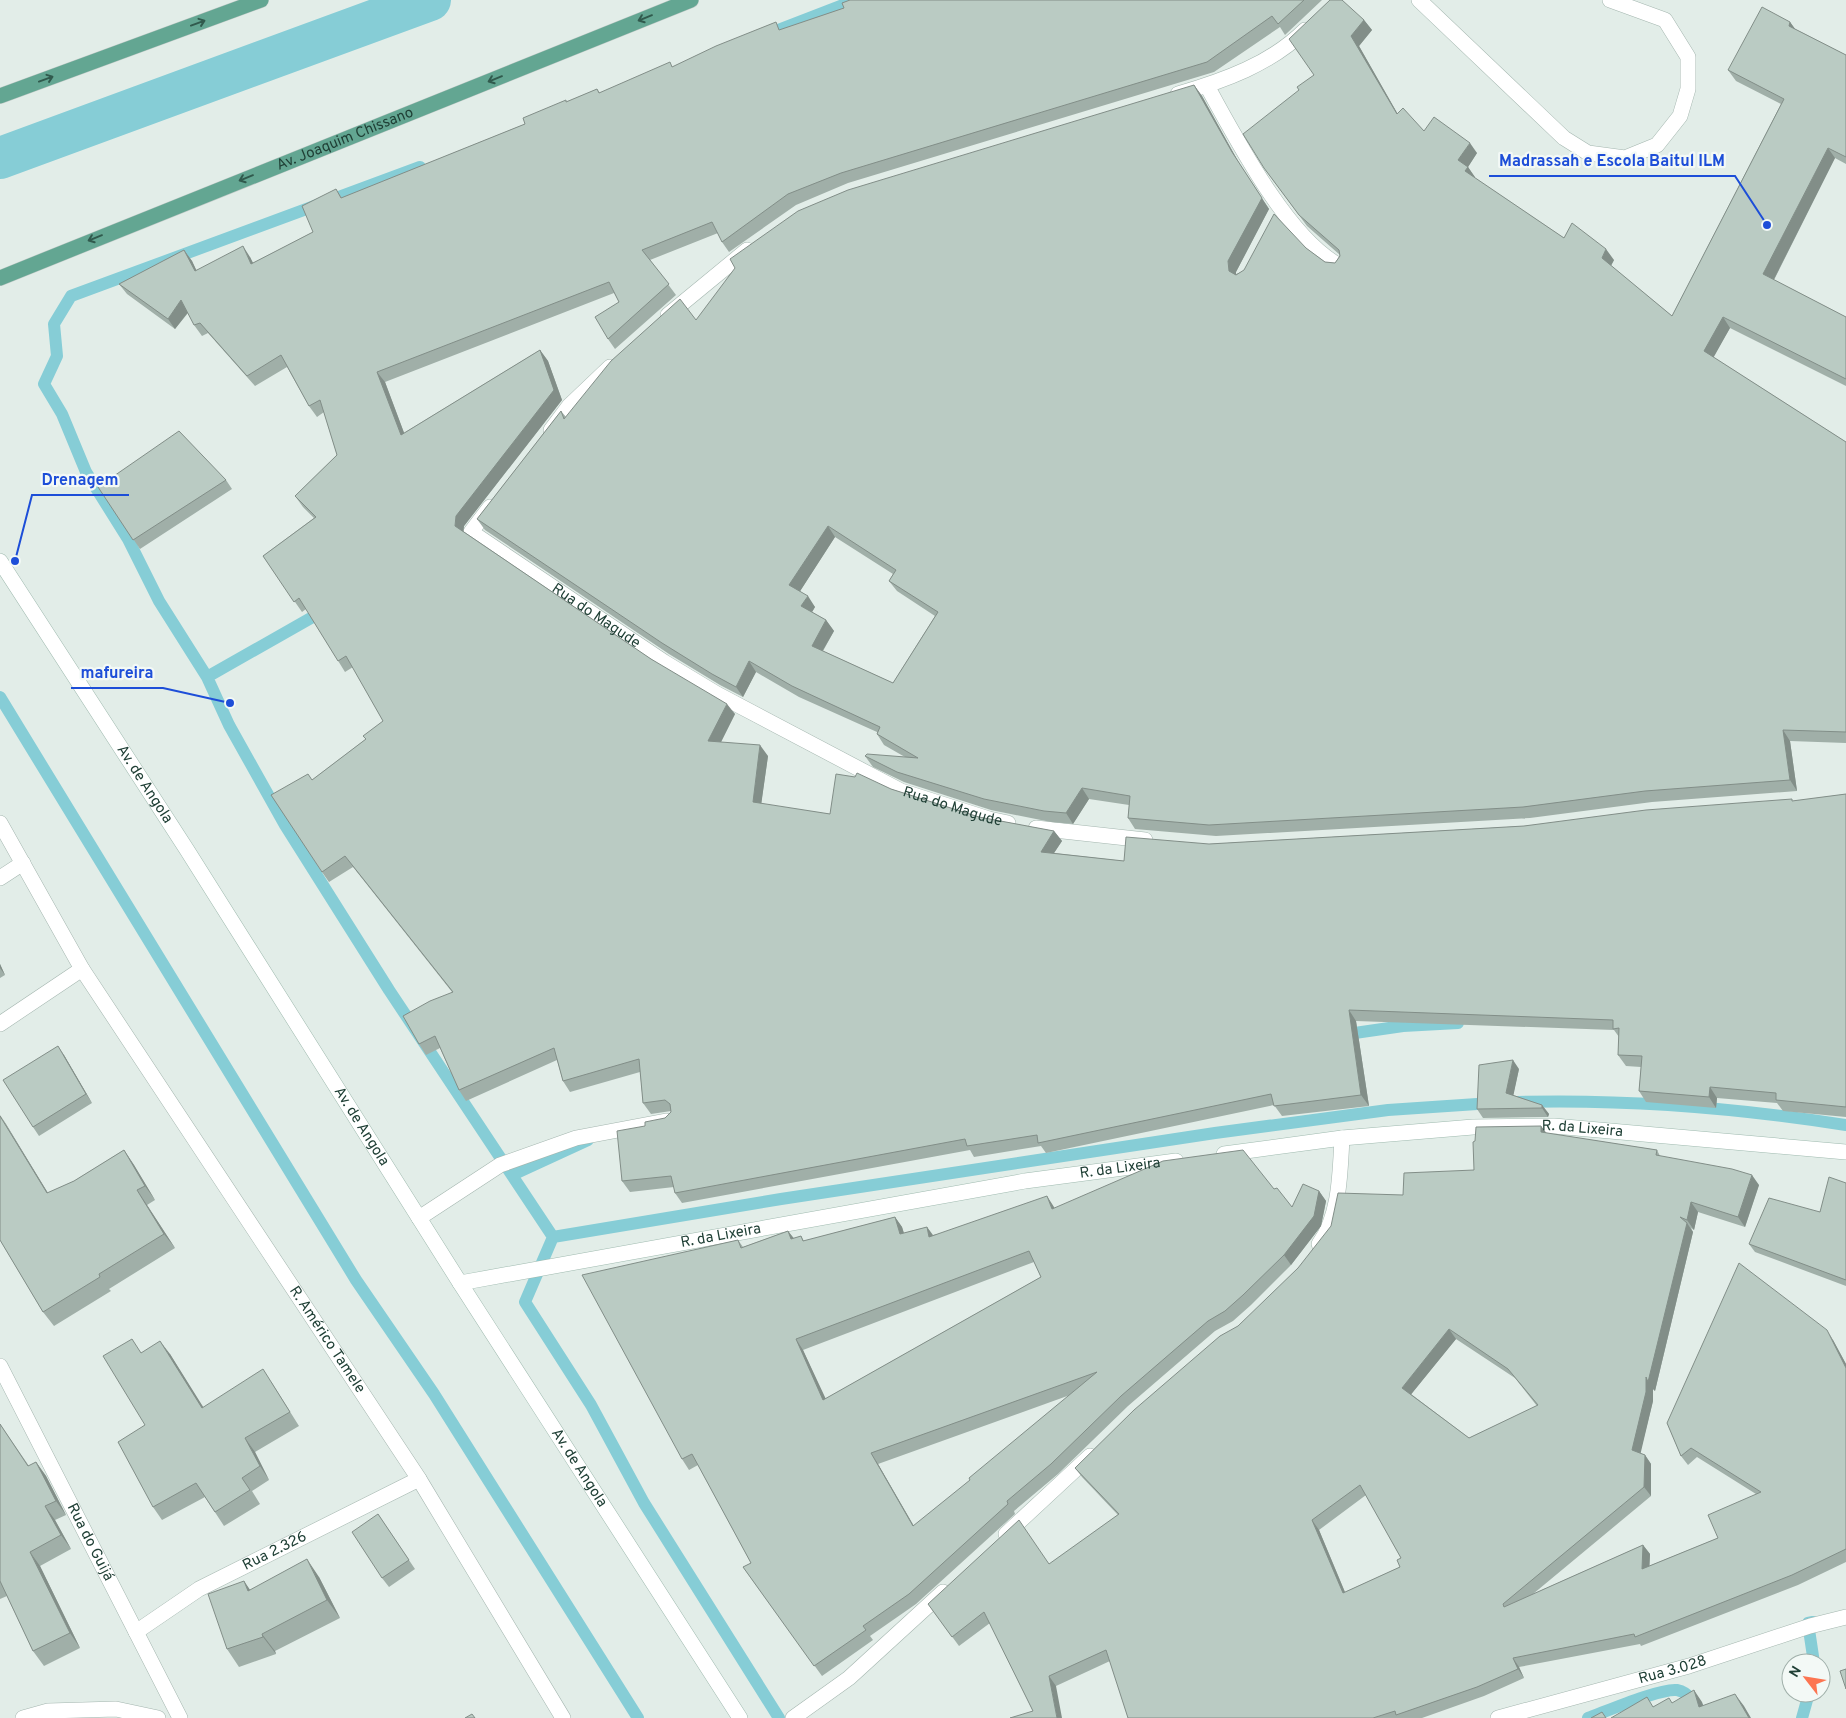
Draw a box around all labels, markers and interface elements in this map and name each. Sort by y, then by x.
one-way arrow [638,14,654,23]
one-way arrow [190,18,206,27]
one-way arrow [38,74,53,83]
one-way arrow [488,74,503,84]
street label: Av. Joaquim Chissano [274,103,416,175]
callout: Madrassah e Escola Baitul ILM [1489,145,1735,176]
text: Madrassah e Escola Baitul ILM [1499,152,1725,172]
one-way arrow [239,174,254,183]
one-way arrow [88,235,103,244]
callout: Drenagem [32,464,129,495]
text: Drenagem [41,471,119,491]
street label: Rua do Magude [548,579,644,653]
callout: mafureira [71,657,163,688]
text: mafureira [81,664,153,684]
street label: Av. de Angola [112,741,177,827]
street label: Rua do Magude [900,783,1004,831]
street label: Av. de Angola [329,1083,393,1170]
street label: R. da Lixeira [1542,1116,1624,1142]
street label: R. da Lixeira [1078,1154,1162,1183]
street label: R. da Lixeira [679,1219,763,1252]
street label: R. Américo Tamele [285,1283,369,1397]
street label: Av. de Angola [547,1425,611,1511]
street label: Rua do Guijá [62,1500,118,1584]
street label: Rua 2.326 [240,1527,310,1575]
street label: Rua 3.028 [1636,1651,1709,1689]
north arrow [1781,1653,1831,1703]
text: N [1786,1663,1806,1681]

